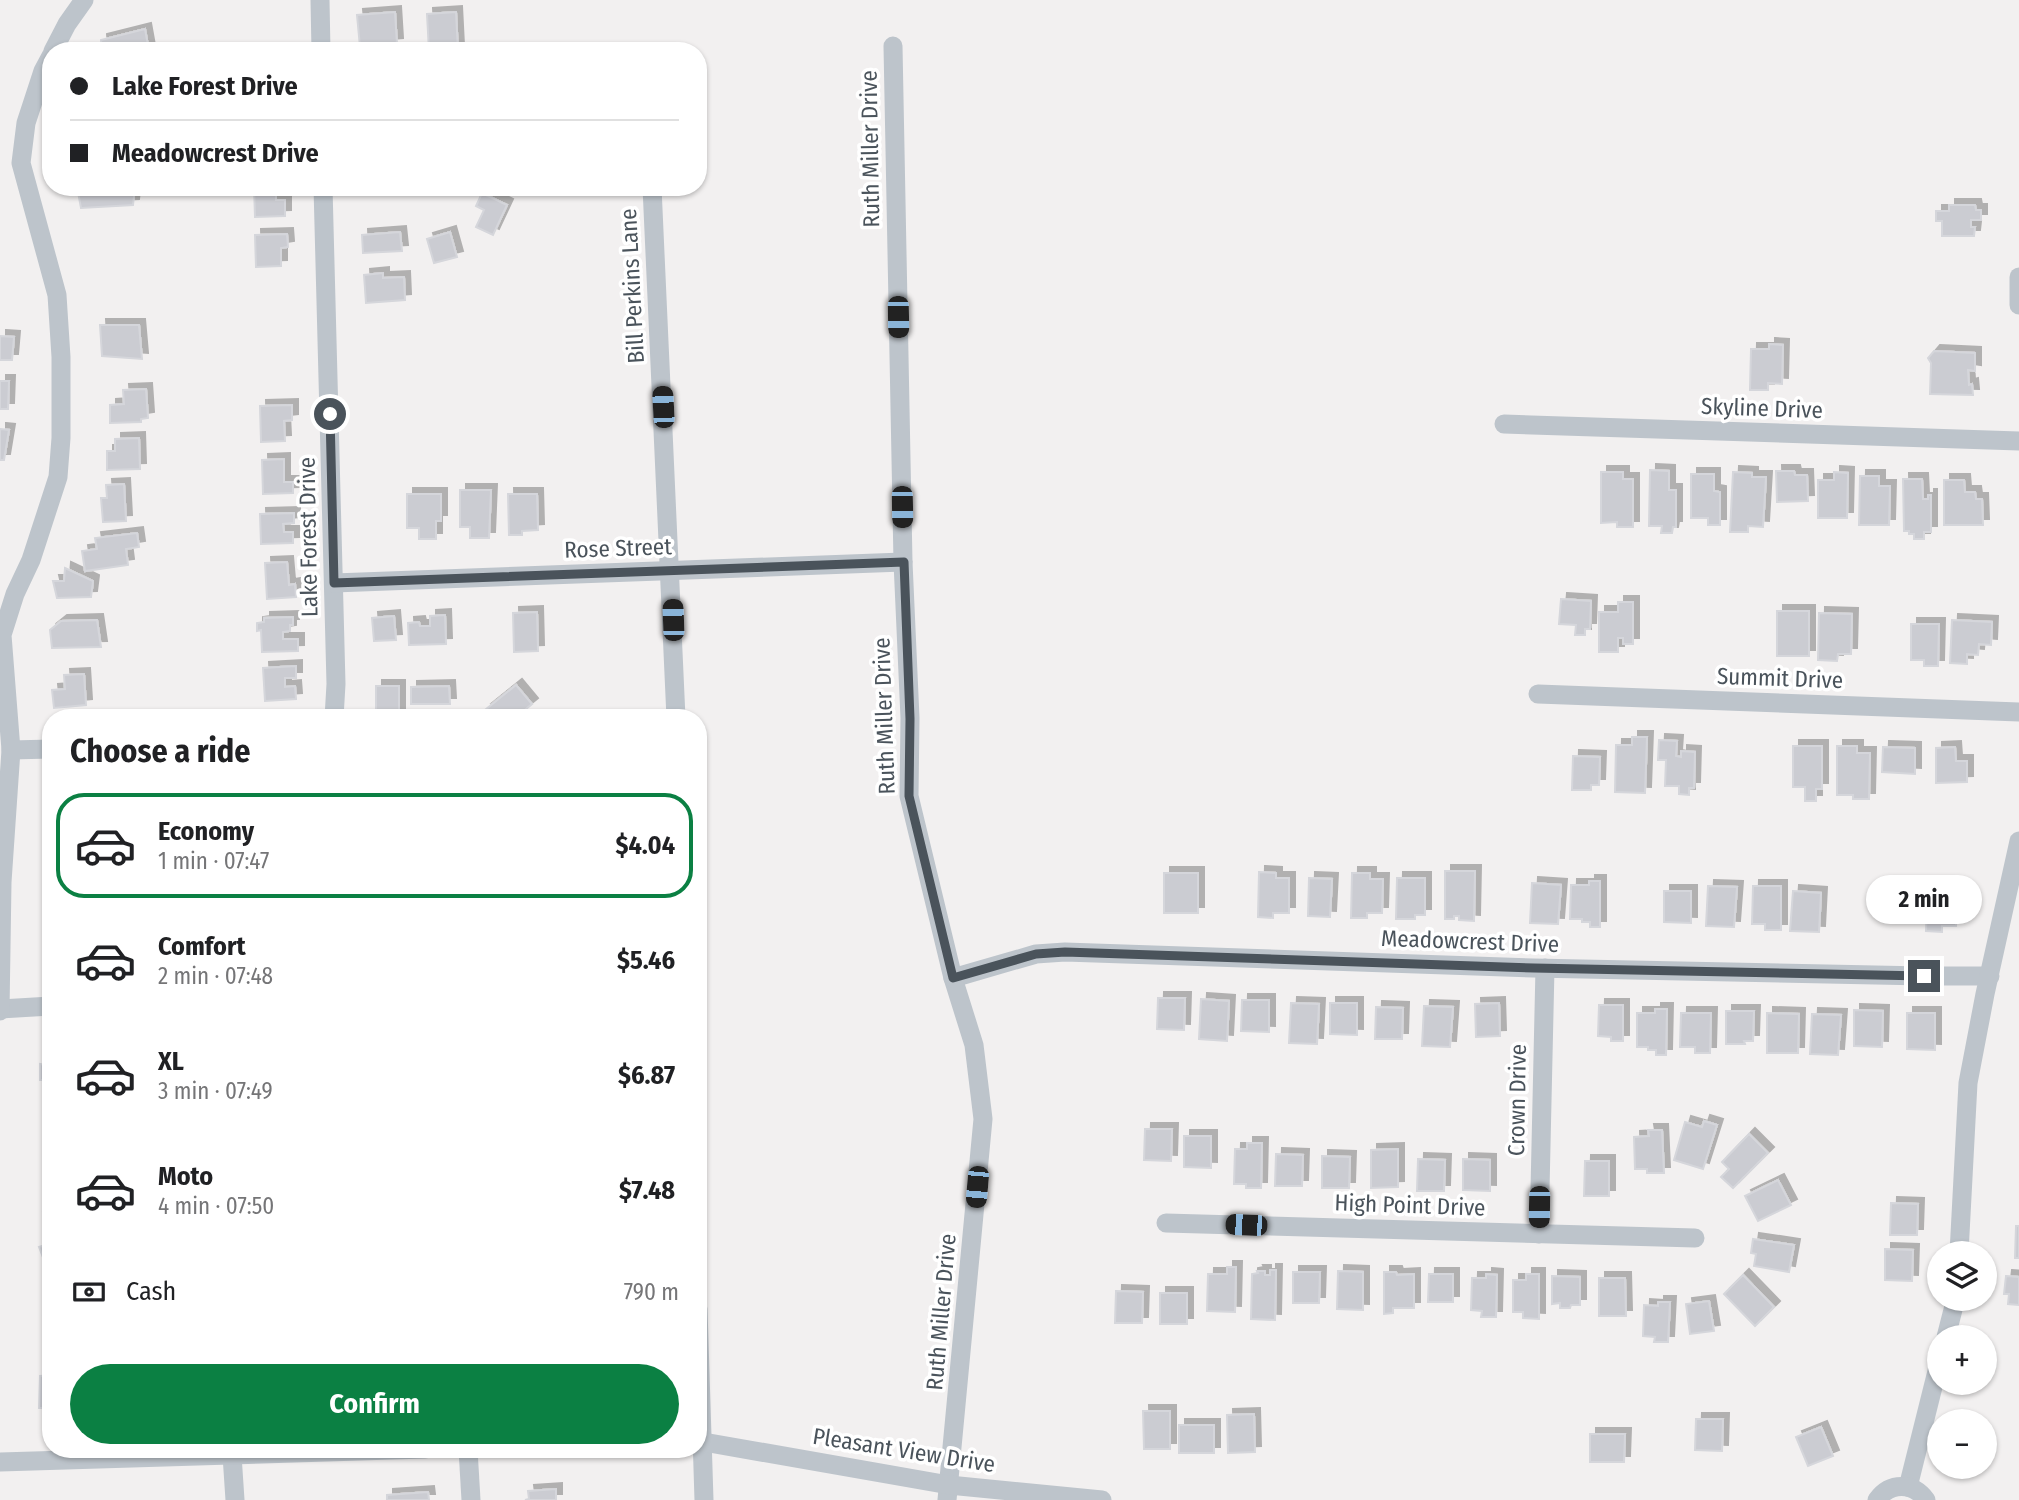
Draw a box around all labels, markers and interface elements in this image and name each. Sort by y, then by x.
street label: Ruth Miller Drive [855,70,885,228]
text: Lake Forest Drive [112,71,298,102]
text: Meadowcrest Drive [112,138,319,169]
street label: Bill Perkins Lane [614,208,650,364]
car [888,296,909,338]
car [652,385,675,429]
street label: Skyline Drive [1701,392,1823,424]
route start [314,398,346,430]
street label: Lake Forest Drive [293,457,323,617]
car [892,486,913,528]
street label: Rose Street [564,532,673,564]
car [662,599,685,641]
street label: Ruth Miller Drive [867,637,901,795]
street label: Summit Drive [1716,662,1844,694]
text: Choose a ride [70,732,251,770]
icon: car [74,814,137,877]
text: Economy [158,816,254,847]
text: $4.04 [616,830,675,861]
text: 1 min · 07:47 [158,847,269,875]
callout: 2 min [1866,874,1982,923]
text: 2 min [1899,885,1950,913]
street label: Meadowcrest Drive [1380,924,1560,958]
icon: car [74,929,137,992]
text: Comfort [158,931,246,962]
text: $5.46 [617,945,675,976]
route end [1908,960,1940,992]
text: 2 min · 07:48 [158,962,273,990]
icon: car [74,1044,137,1107]
street label: Crown Drive [1502,1044,1532,1156]
text: XL [158,1046,184,1077]
text: $6.87 [618,1060,675,1091]
text: 3 min · 07:49 [158,1077,273,1105]
icon: car [74,1159,137,1222]
text: Moto [158,1161,213,1192]
car [965,1165,990,1209]
text: $7.48 [619,1175,675,1206]
car [1529,1186,1550,1228]
street label: High Point Drive [1334,1188,1486,1222]
text: 4 min · 07:50 [158,1192,274,1220]
car [1225,1214,1268,1236]
street label: Ruth Miller Drive [920,1232,962,1392]
map controls [1927,1241,1997,1479]
button: layers [1927,1241,1997,1311]
icon: cash [70,1273,108,1311]
text: Cash [126,1276,176,1307]
text: 790 m [624,1278,679,1306]
button: + [1927,1325,1997,1395]
button: Confirm [70,1364,679,1444]
button: − [1927,1409,1997,1479]
street label: Pleasant View Drive [811,1422,997,1478]

